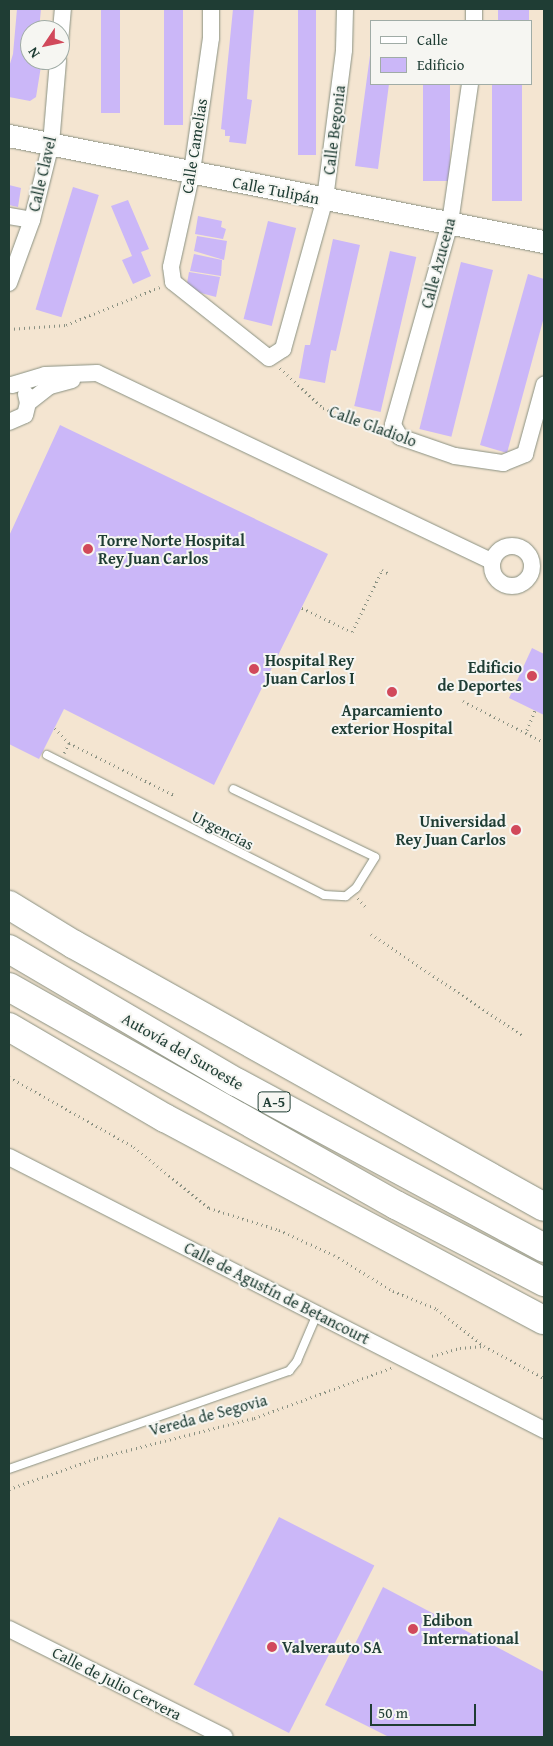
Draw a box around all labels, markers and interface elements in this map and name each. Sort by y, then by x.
north arrow [20,20,70,70]
legend [370,20,533,85]
text: Calle [417,29,448,50]
text: N [22,43,44,62]
text: Edificio [417,54,464,75]
street label: Calle Begonia [319,84,349,176]
street label: Calle Camelias [177,97,211,195]
street label: Calle Clavel [24,135,60,213]
street label: Calle Tulipán [231,172,321,208]
street label: Calle Azucena [417,216,459,310]
street label: Calle Gladiolo [327,401,419,451]
place label: Torre Norte Hospital Rey Juan Carlos [98,530,245,568]
marker: Torre Norte Hospital Rey Juan Carlos [82,543,94,555]
place label: Hospital Rey Juan Carlos I [265,650,355,688]
place label: Edificio de Deportes [437,657,522,695]
marker: Hospital Rey Juan Carlos I [247,662,261,676]
marker: Edificio de Deportes [526,670,538,682]
marker: Aparcamiento exterior Hospital [386,686,398,698]
place label: Aparcamiento exterior Hospital [331,700,453,738]
street label: Urgencias [189,806,257,854]
place label: Universidad Rey Juan Carlos [396,811,506,849]
marker: Universidad Rey Juan Carlos [510,824,522,836]
street label: Autovía del Suroeste [119,1008,247,1094]
road number: A-5 [256,1090,292,1114]
street label: Calle de Agustín de Betancourt [181,1238,373,1348]
street label: Vereda de Segovia [147,1390,269,1440]
place label: Edibon International [423,1610,519,1648]
marker: Edibon International [407,1623,419,1635]
place label: Valverauto SA [282,1637,382,1657]
marker: Valverauto SA [266,1641,278,1653]
street label: Calle de Julio Cervera [49,1642,185,1724]
scale bar [373,1694,479,1726]
text: 50 m [378,1702,408,1723]

